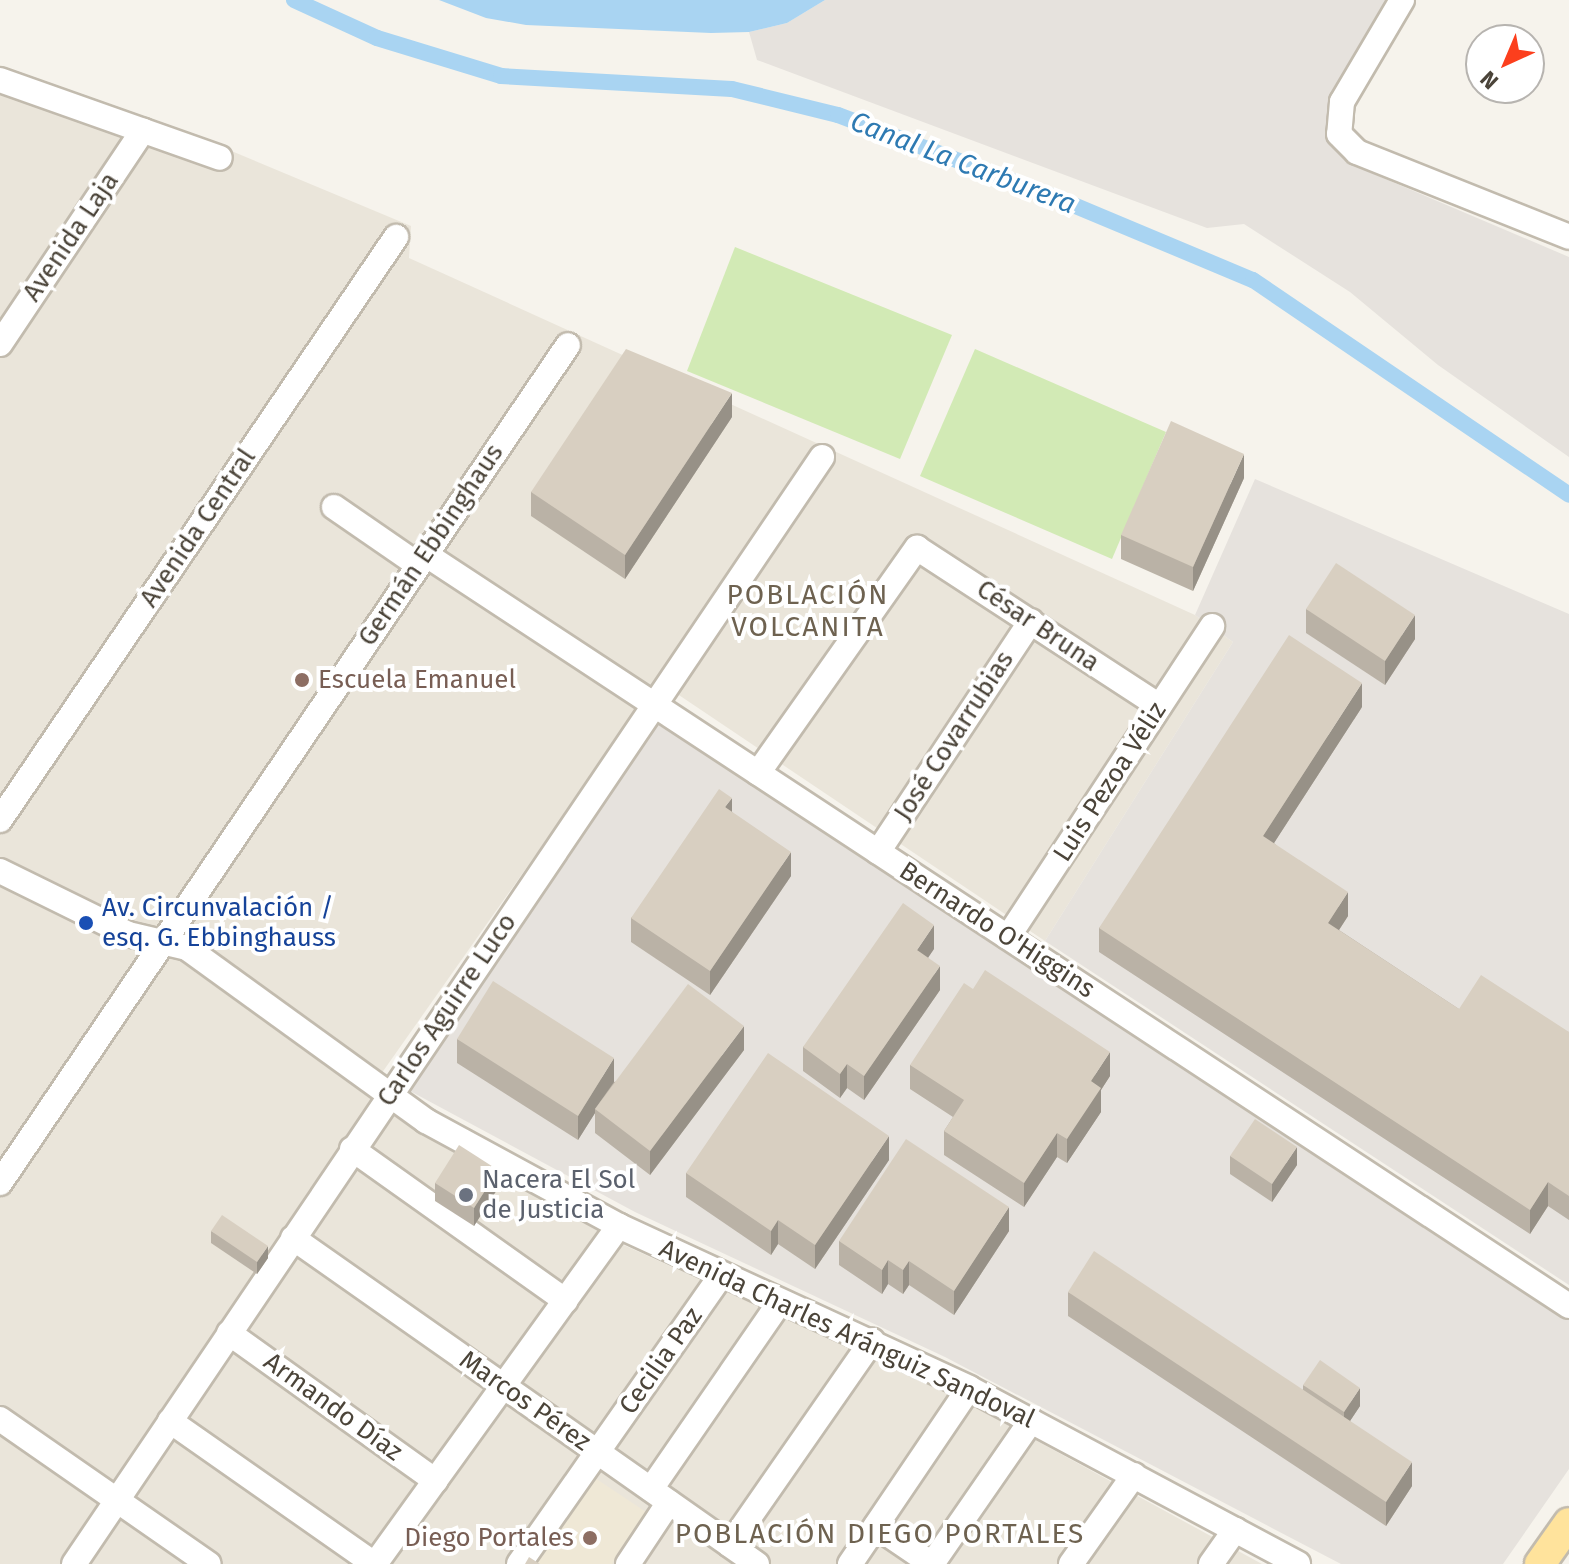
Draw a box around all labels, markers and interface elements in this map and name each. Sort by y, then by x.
north arrow [1465,24,1545,104]
text: N [1475,65,1504,95]
water label: Canal La Carburera [846,105,1080,221]
street label: Avenida Laja [16,167,126,307]
street label: Germán Ebbinghaus [352,438,510,652]
street label: Avenida Central [134,443,262,613]
street label: César Bruna [971,573,1105,679]
district label: POBLACIÓN VOLCANITA [727,578,889,644]
street label: José Covarrubias [888,645,1020,827]
place label: Escuela Emanuel [318,664,516,696]
marker: Escuela Emanuel [293,671,311,689]
street label: Luis Pezoa Véliz [1047,696,1173,868]
street label: Bernardo O'Higgins [893,855,1101,1005]
place label: Av. Circunvalación / esq. G. Ebbinghauss [102,892,336,954]
street label: Carlos Aguirre Luco [371,908,523,1112]
marker: Av. Circunvalación / esq. G. Ebbinghauss [77,914,95,932]
place label: Nacera El Sol de Justicia [482,1164,635,1226]
marker: Nacera El Sol de Justicia [457,1186,475,1204]
street label: Avenida Charles Aránguiz Sandoval [654,1233,1040,1435]
street label: Cecilia Paz [613,1302,709,1420]
street label: Marcos Pérez [453,1344,597,1458]
street label: Armando Díaz [258,1346,408,1468]
district label: POBLACIÓN DIEGO PORTALES [675,1517,1085,1551]
place label: Diego Portales [404,1522,574,1554]
marker: Diego Portales [581,1529,599,1547]

